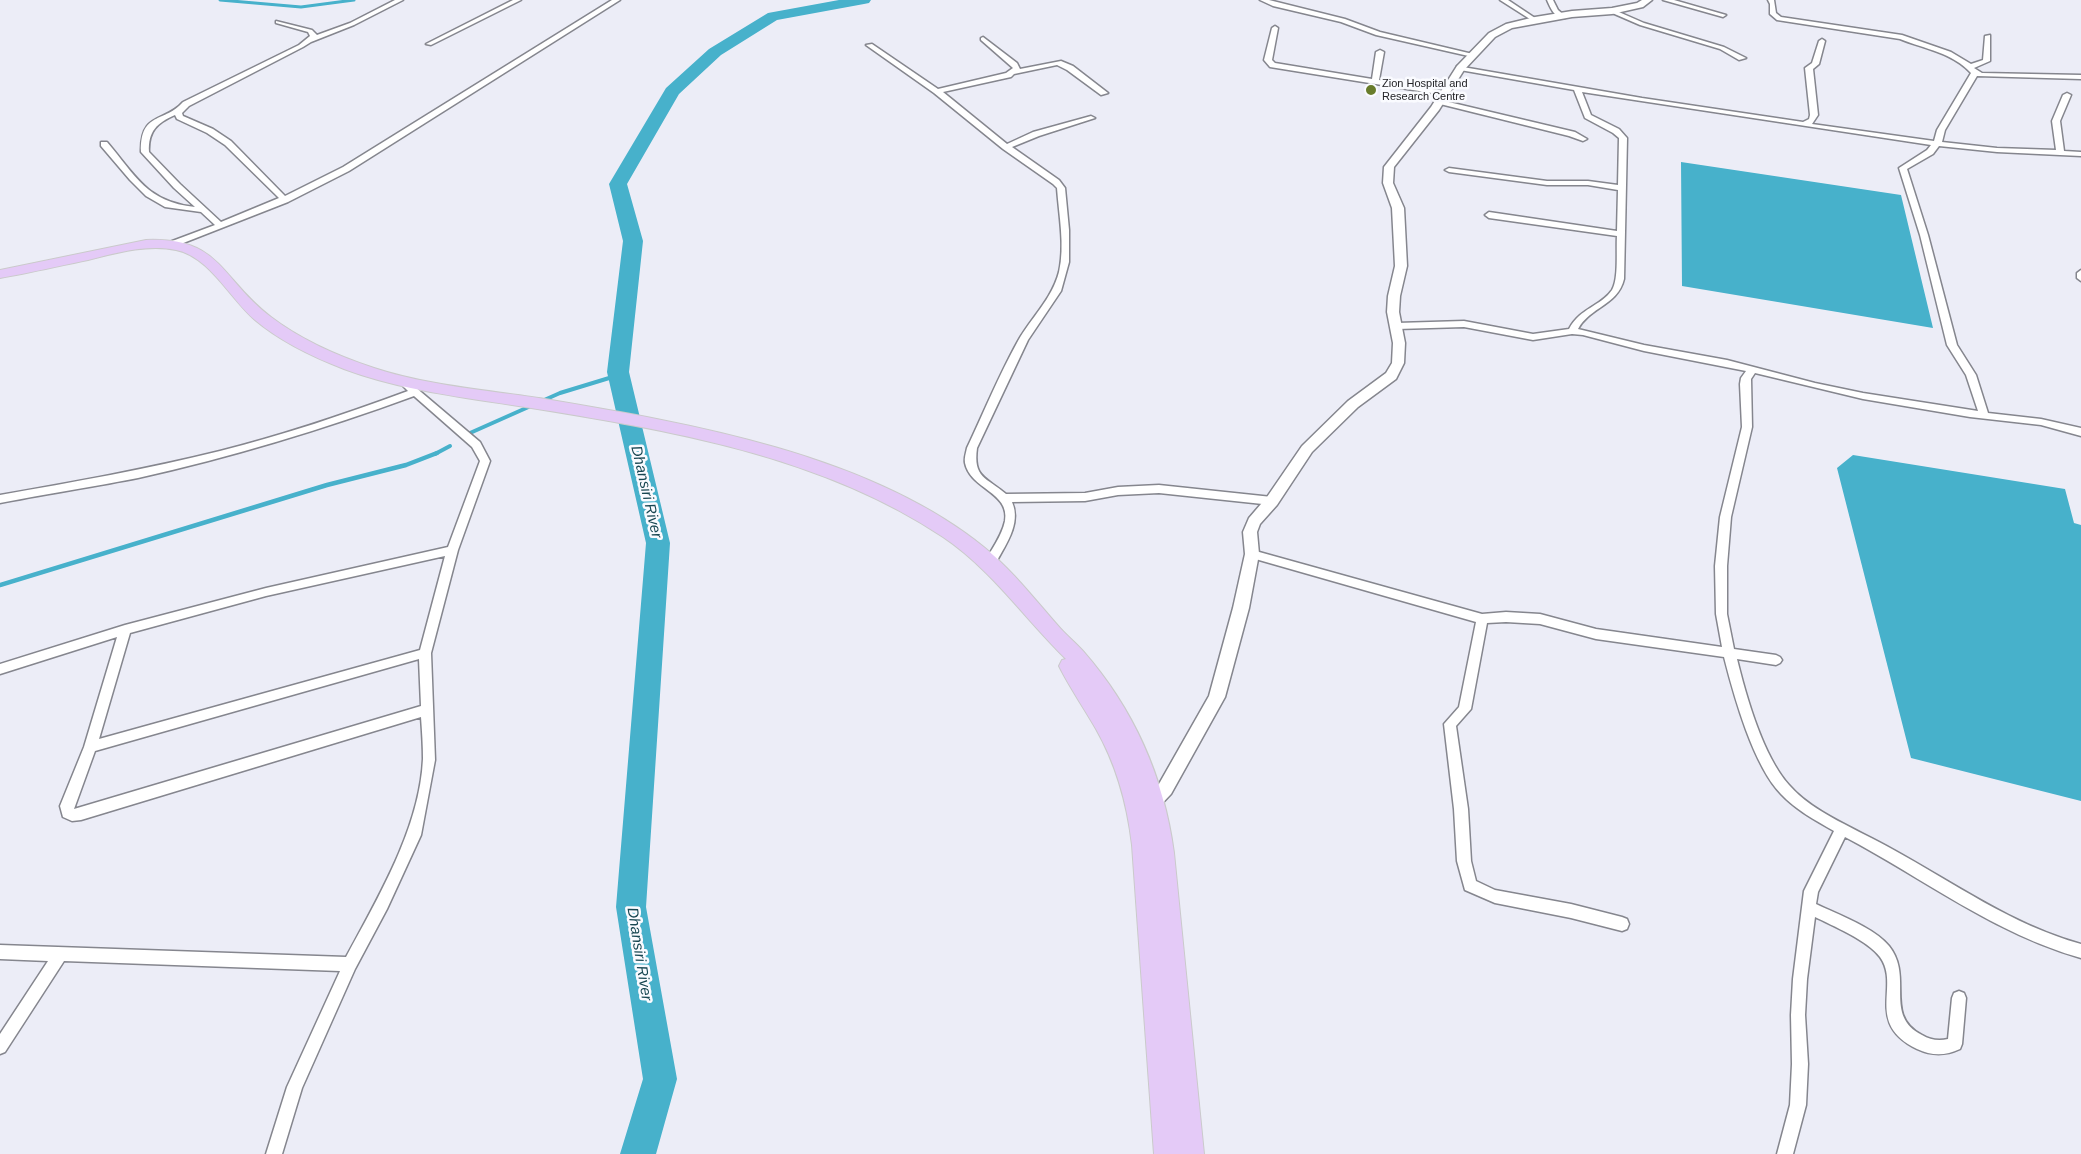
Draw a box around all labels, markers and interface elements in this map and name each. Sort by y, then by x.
place label: Zion Hospital and Research Centre [1382,77,1468,103]
marker: Zion Hospital and Research Centre [1364,83,1378,97]
water label: Dhansiri River [627,444,665,540]
water label: Dhansiri River [623,906,655,1002]

